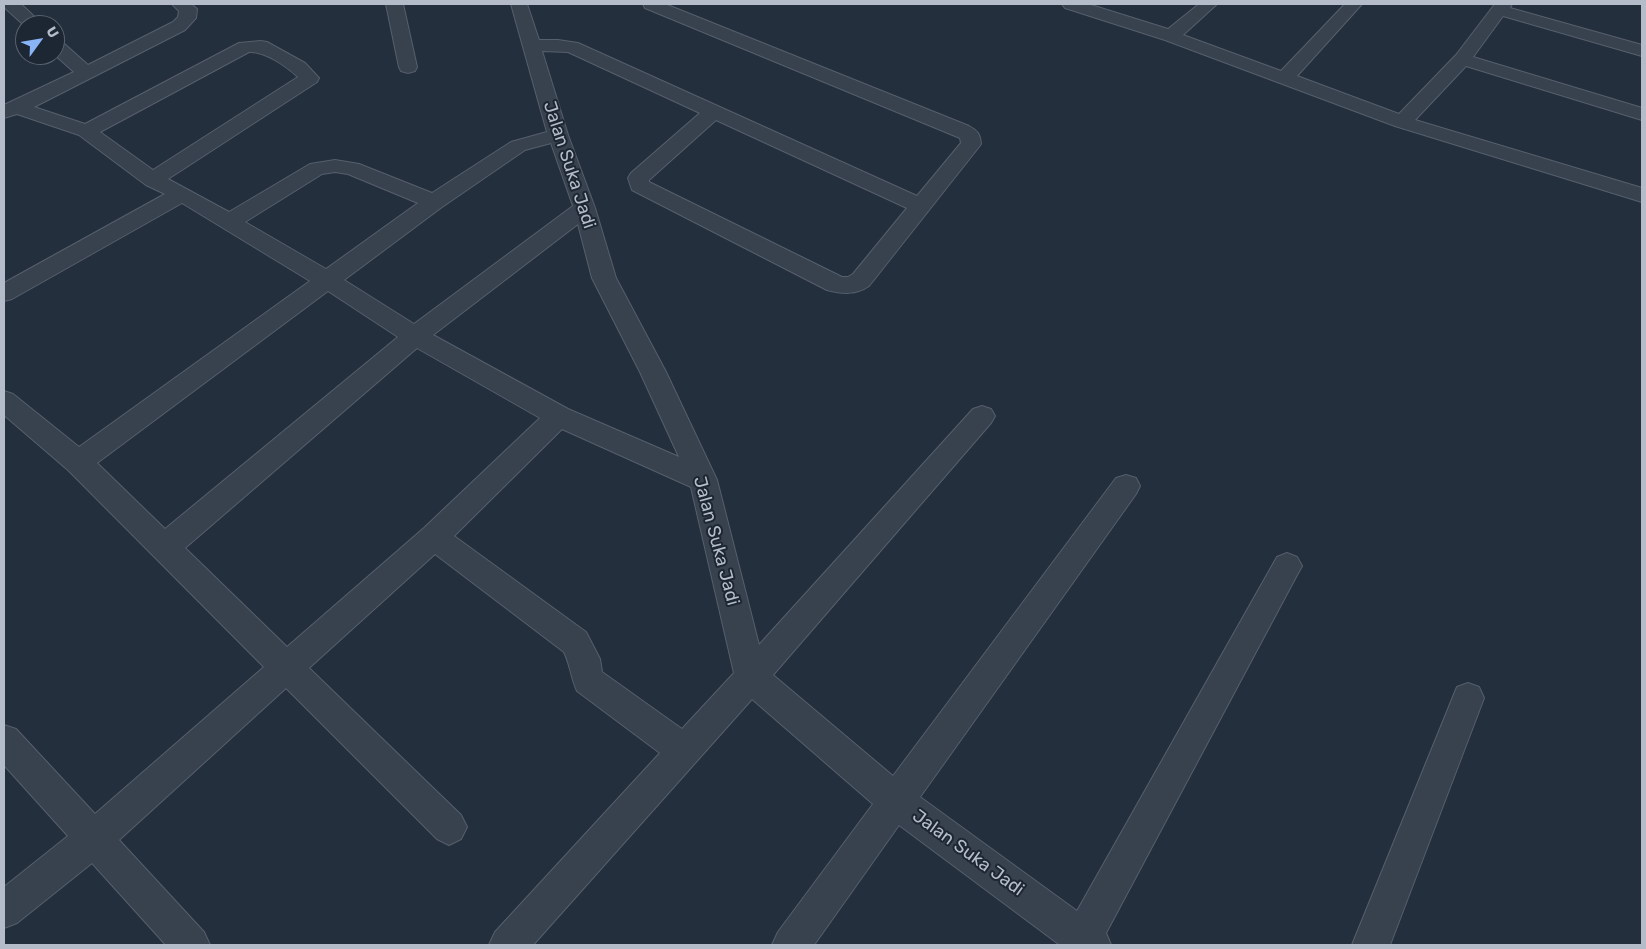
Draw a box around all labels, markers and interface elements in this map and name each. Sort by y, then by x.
north arrow [15,15,65,65]
text: U [42,24,62,41]
street label: Jalan Suka Jadi [538,99,600,231]
street label: Jalan Suka Jadi [688,474,744,608]
street label: Jalan Suka Jadi [908,805,1028,901]

